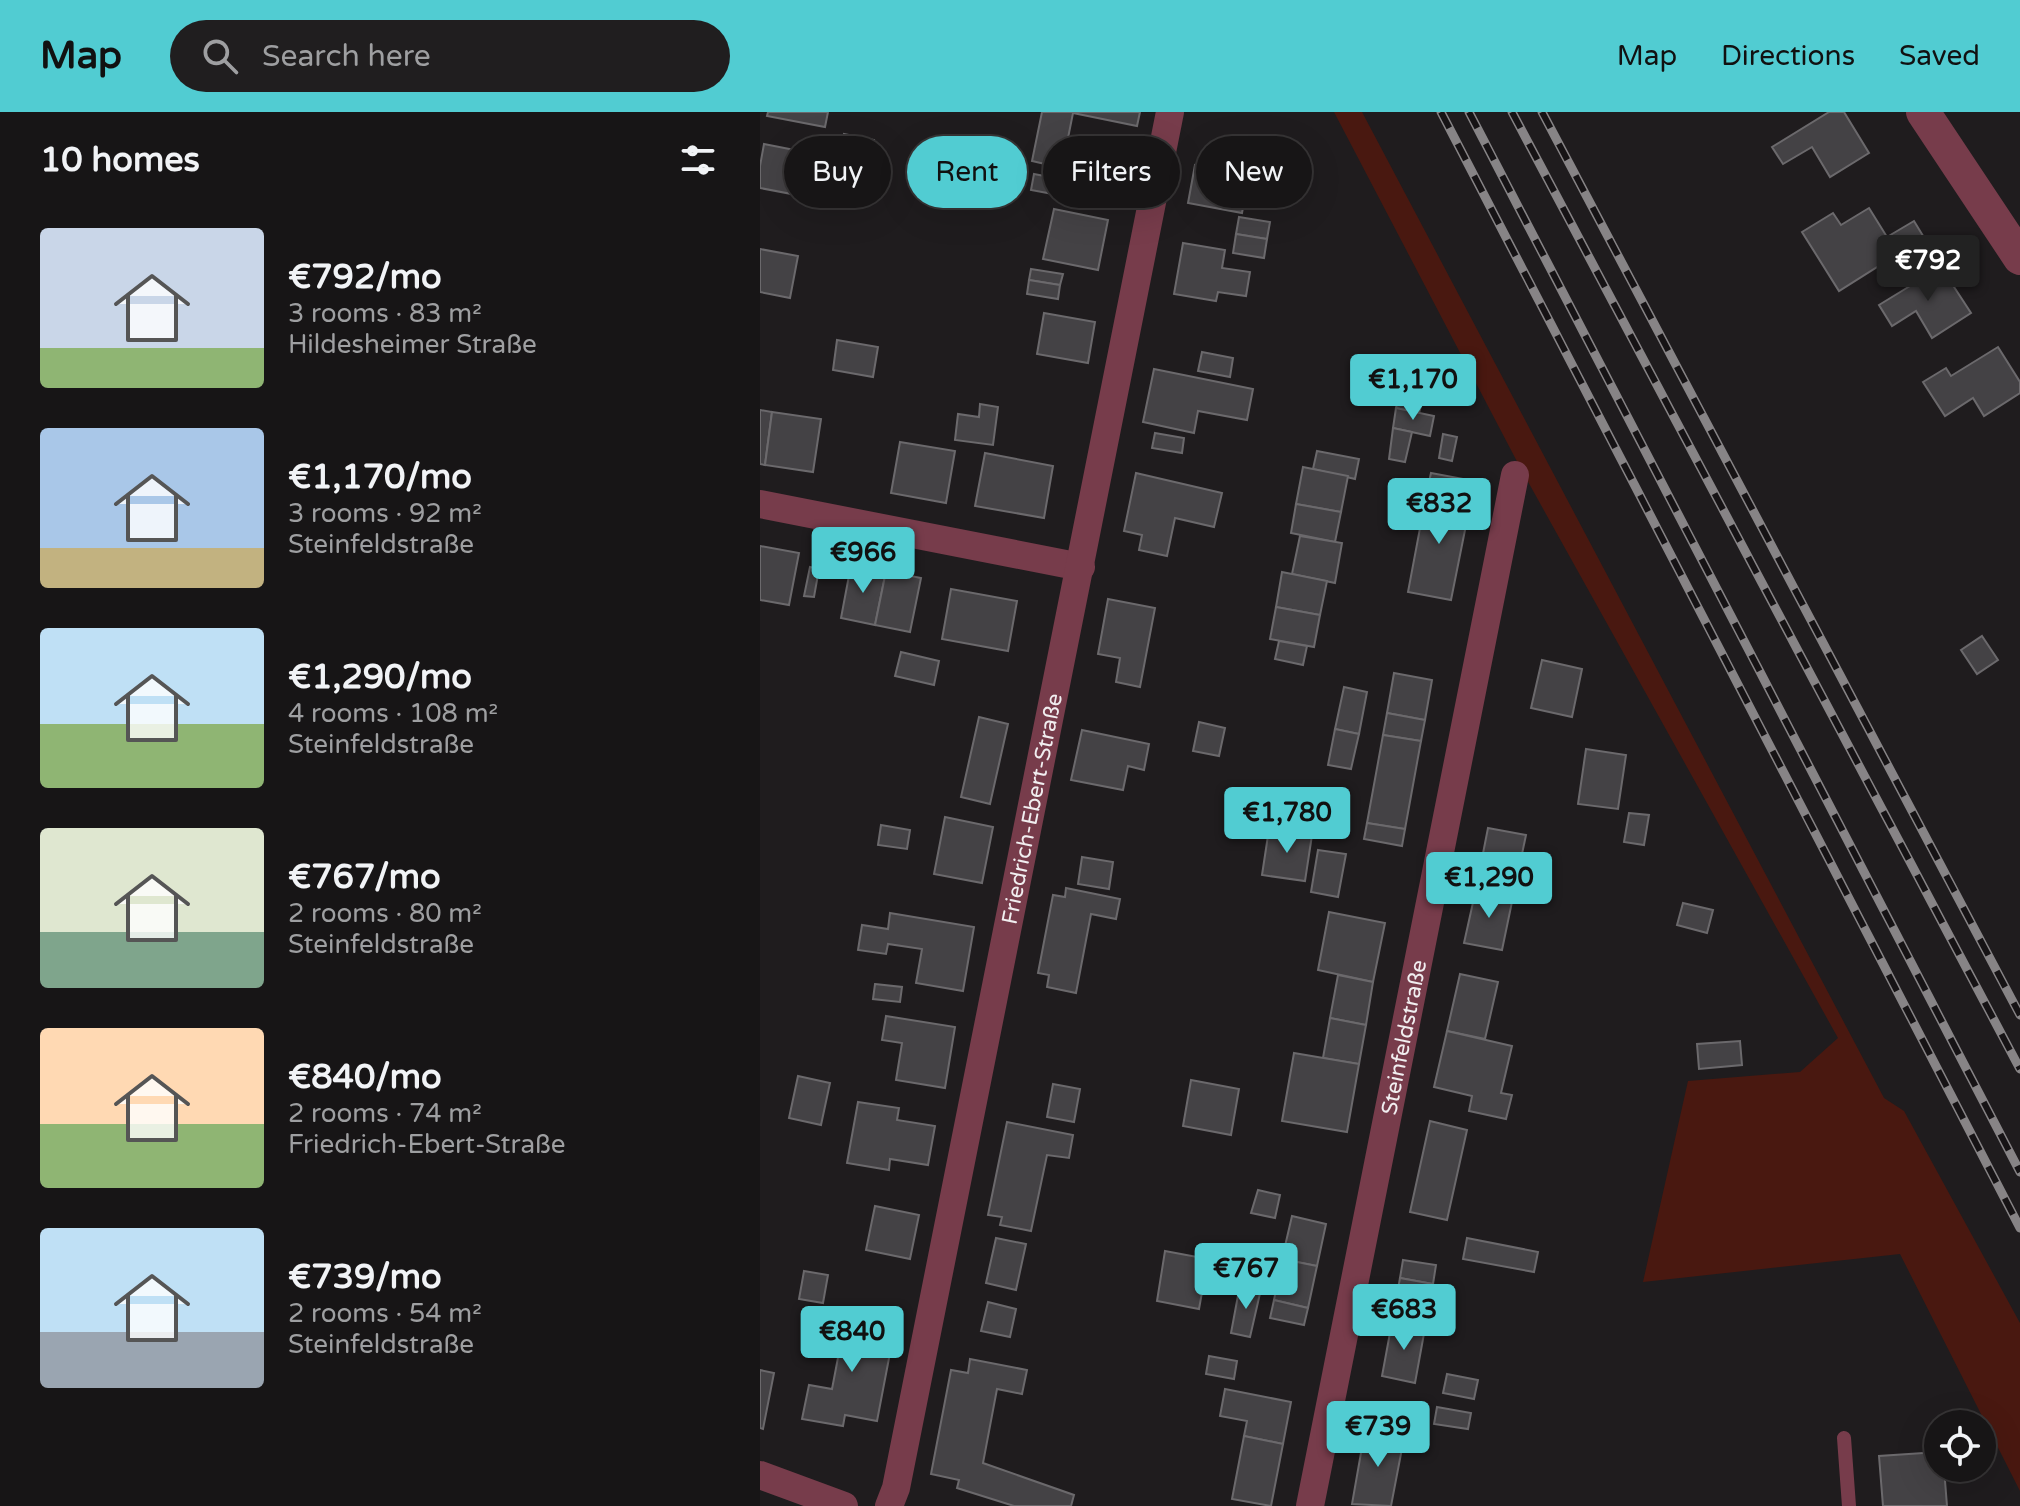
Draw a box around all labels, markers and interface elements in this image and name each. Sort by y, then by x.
search box [170,20,730,92]
text: Map [40,33,122,79]
icon: search [198,34,242,78]
text: Search here [262,38,431,75]
text: Map [1617,39,1677,73]
text: Directions [1721,39,1855,73]
text: Saved [1899,39,1980,73]
chip: Buy [784,136,891,208]
chip: Rent [907,136,1027,208]
chip: Filters [1043,136,1180,208]
chip: New [1196,136,1312,208]
icon: filters [676,138,720,182]
text: 10 homes [40,140,200,181]
pin: €792 [1881,235,1975,303]
text: €792 [1895,245,1961,276]
text: €792/mo [288,257,442,298]
icon: home [104,260,200,356]
text: 3 rooms · 83 m² [288,298,482,329]
text: Hildesheimer Straße [288,329,537,360]
pin: €1,170 [1348,354,1478,422]
text: €1,170 [1368,364,1458,395]
text: €1,170/mo [288,457,472,498]
icon: home [104,460,200,556]
pin: €832 [1392,478,1486,546]
text: €832 [1406,488,1472,519]
text: 3 rooms · 92 m² [288,498,482,529]
pin: €966 [816,527,910,595]
text: Steinfeldstraße [288,529,474,560]
text: €966 [830,537,896,568]
text: €1,290/mo [288,657,472,698]
icon: home [104,660,200,756]
street label: Friedrich-Ebert-Straße [997,691,1068,927]
text: 4 rooms · 108 m² [288,698,498,729]
text: Steinfeldstraße [288,729,474,760]
pin: €1,780 [1222,787,1352,855]
text: €1,780 [1242,797,1332,828]
pin: €1,290 [1424,852,1554,920]
text: €767/mo [288,857,441,898]
icon: home [104,860,200,956]
text: €1,290 [1444,862,1534,893]
text: 2 rooms · 80 m² [288,898,482,929]
text: Steinfeldstraße [288,929,474,960]
street label: Steinfeldstraße [1376,958,1432,1117]
text: €840/mo [288,1057,442,1098]
icon: home [104,1060,200,1156]
text: 2 rooms · 74 m² [288,1098,482,1129]
text: Friedrich-Ebert-Straße [288,1129,566,1160]
pin: €767 [1199,1243,1293,1311]
text: €767 [1213,1253,1279,1284]
text: €739/mo [288,1257,442,1298]
icon: home [104,1260,200,1356]
pin: €683 [1357,1284,1451,1352]
text: €683 [1371,1294,1437,1325]
text: 2 rooms · 54 m² [288,1298,482,1329]
pin: €840 [805,1306,899,1374]
text: €840 [819,1316,885,1347]
text: Steinfeldstraße [288,1329,474,1360]
pin: €739 [1331,1401,1425,1469]
map controls [1924,1410,1996,1482]
button: locate [1924,1410,1996,1482]
text: €739 [1345,1411,1411,1442]

